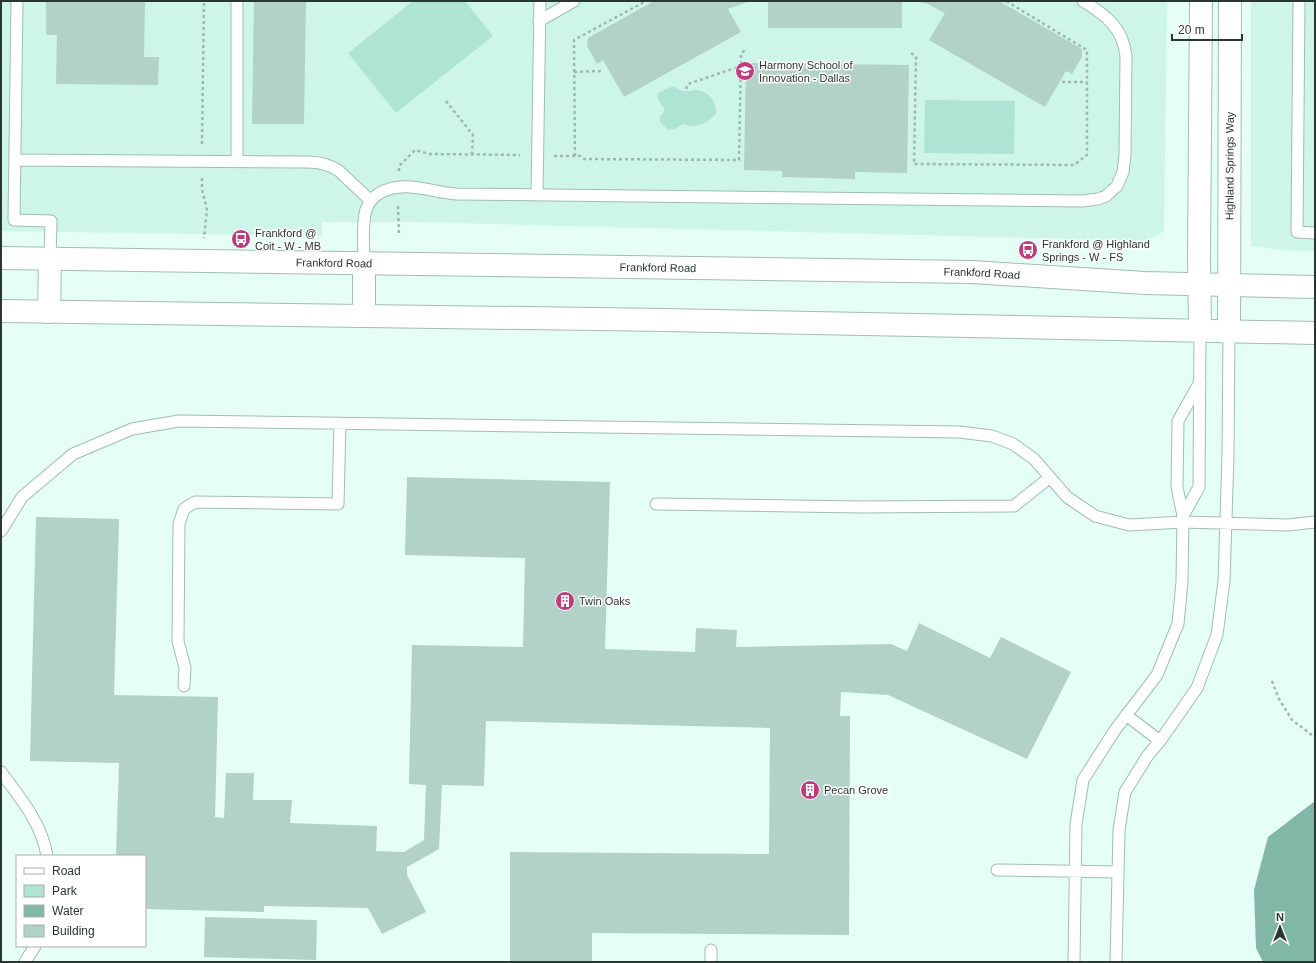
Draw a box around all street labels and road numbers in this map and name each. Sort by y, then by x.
street label: Highland Springs Way [1223,111,1236,220]
street label: Frankford Road [296,256,372,269]
street label: Frankford Road [620,261,696,274]
street label: Frankford Road [944,266,1020,281]

